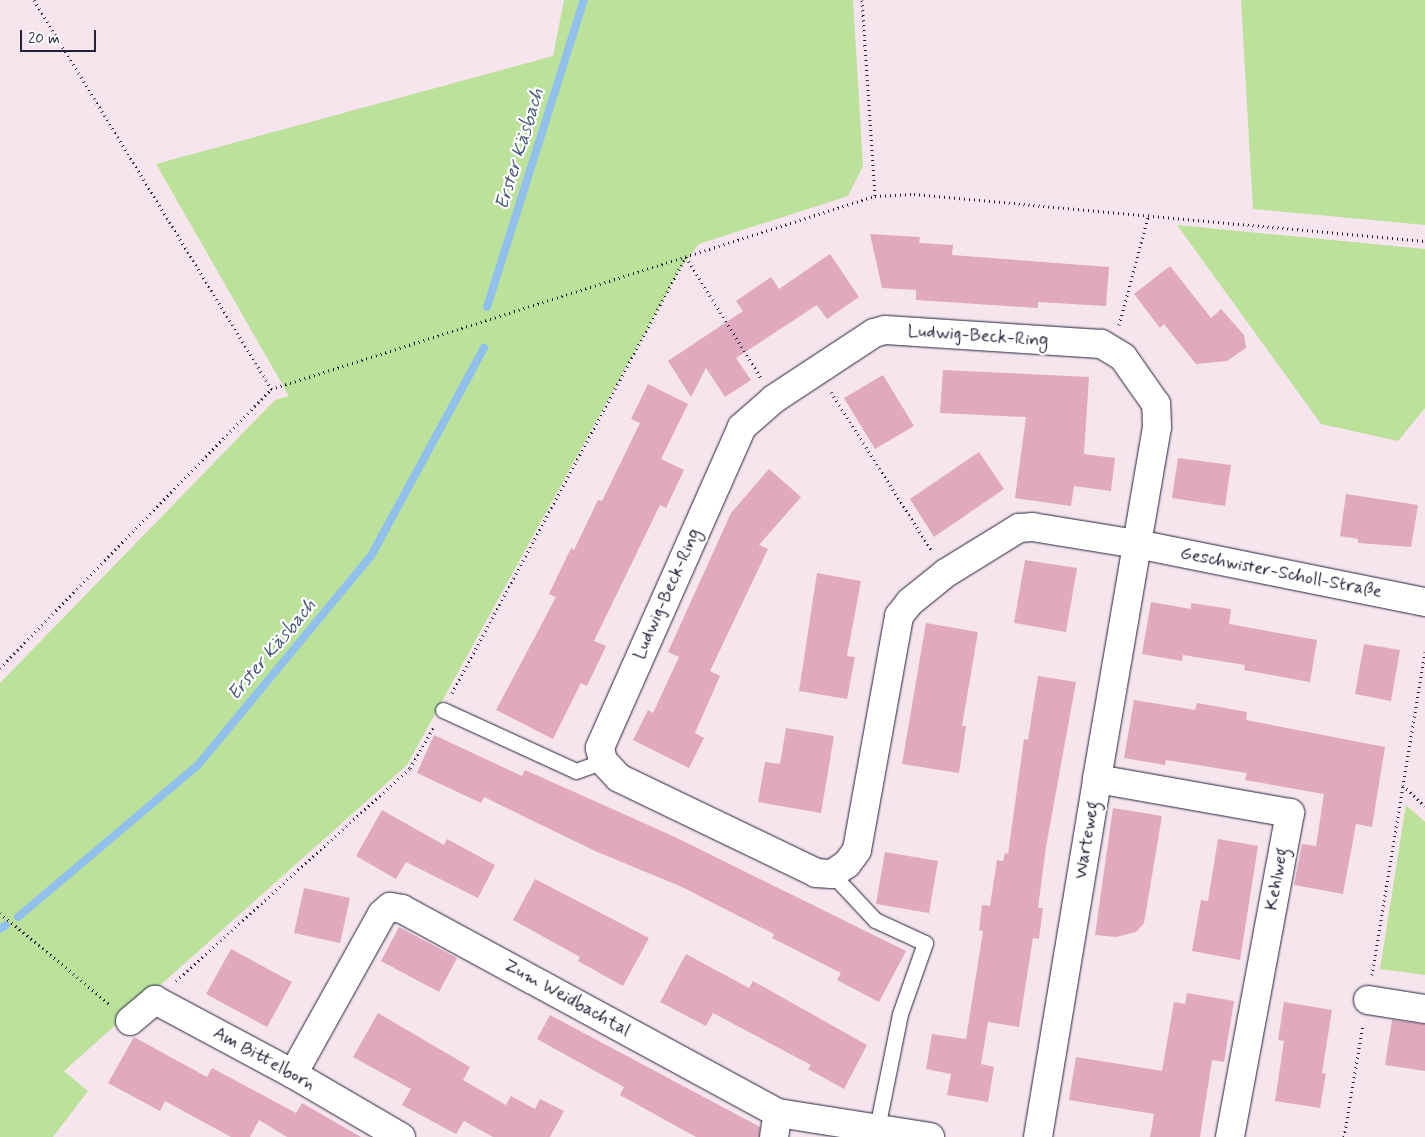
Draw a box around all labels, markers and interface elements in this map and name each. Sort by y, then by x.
scale bar [22,20,99,52]
text: 20 m [28,29,60,49]
water label: Erster Käsbach [491,85,549,213]
street label: Ludwig-Beck-Ring [907,320,1049,352]
street label: Ludwig-Beck-Ring [628,525,706,663]
street label: Geschwister-Scholl-Straße [1178,543,1384,603]
water label: Erster Käsbach [223,594,321,706]
street label: Warteweg [1070,799,1104,881]
street label: Kehlweg [1261,846,1293,912]
street label: Zum Weidbachtal [500,954,634,1042]
street label: Am Bittelborn [209,1022,319,1096]

